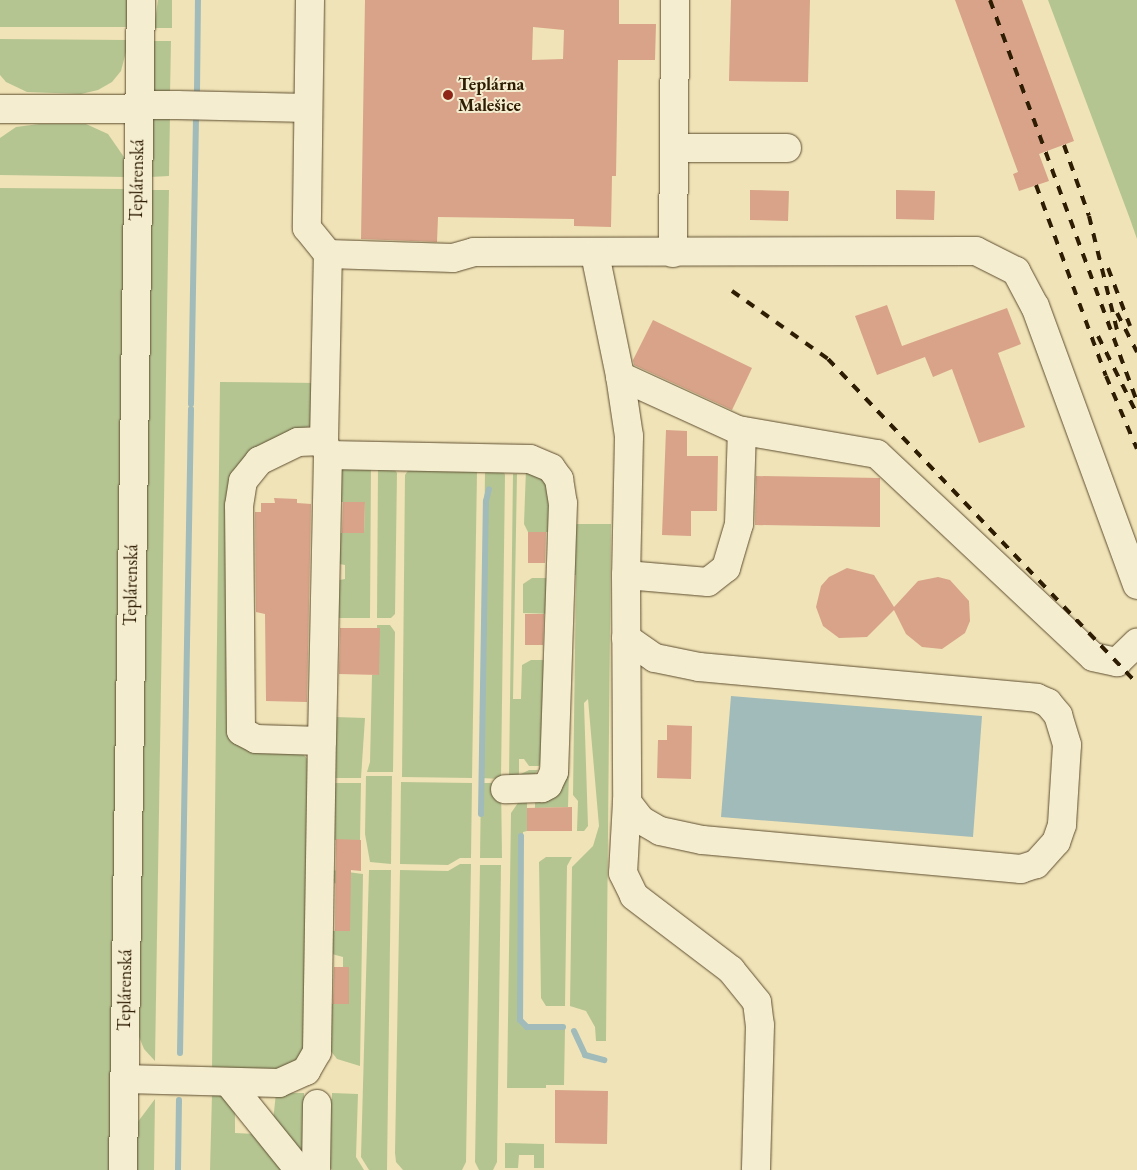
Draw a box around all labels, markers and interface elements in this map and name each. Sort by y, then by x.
place label: Teplárna Malešice [458,74,524,116]
marker: Teplárna Malešice [442,89,454,101]
street label: Teplárenská [125,139,149,221]
street label: Teplárenská [119,544,143,626]
street label: Teplárenská [113,949,137,1031]

